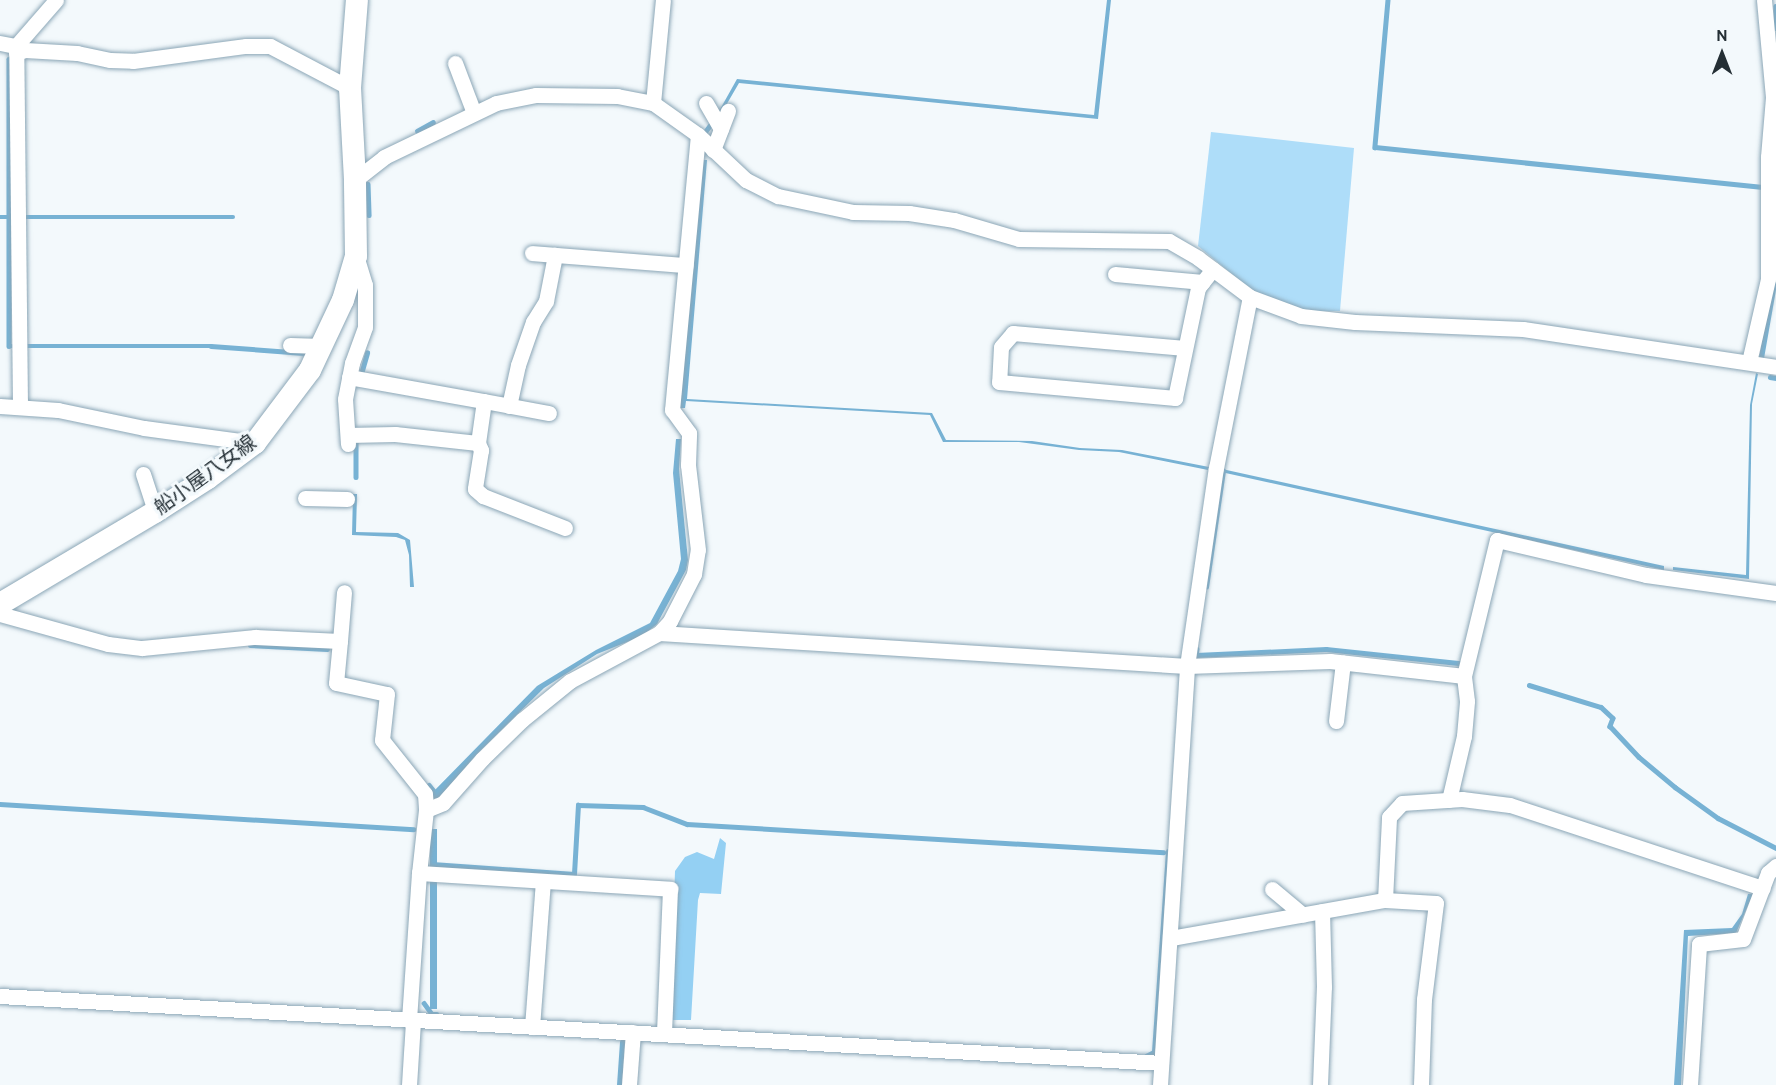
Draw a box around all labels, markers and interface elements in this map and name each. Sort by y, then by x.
north arrow [1692,24,1752,84]
text: N [1716,26,1728,45]
street label: 船小屋八女線 [149,430,261,520]

